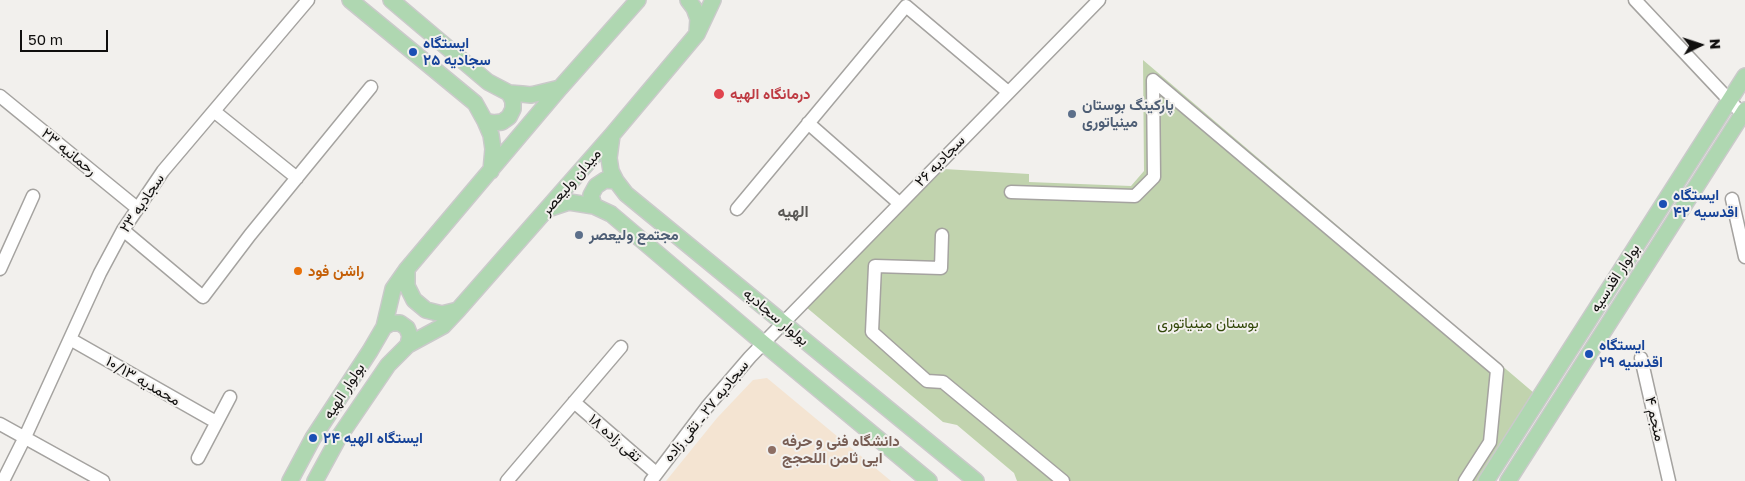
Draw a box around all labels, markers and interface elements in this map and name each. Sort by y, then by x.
scale bar [22,20,110,52]
north arrow [1675,20,1725,70]
text: 50 m [28,30,63,48]
place label: ایستگاه سجادیه ۲۵ [423,34,491,69]
text: N [1707,38,1724,50]
marker: ایستگاه سجادیه ۲۵ [407,46,419,58]
place label: درمانگاه الهیه [730,85,811,103]
marker: درمانگاه الهیه [712,87,726,101]
place label: پارکینگ بوستان مینیاتوری [1082,96,1174,131]
marker: پارکینگ بوستان مینیاتوری [1066,108,1078,120]
street label: رحمانیه ۲۳ [38,124,100,180]
street label: سجادیه ۲۶ [911,132,969,190]
street label: میدان ولیعصر [537,145,605,219]
street label: سجادیه ۲۳ [116,170,168,236]
place label: ایستگاه اقدسیه ۴۲ [1673,186,1738,221]
marker: ایستگاه اقدسیه ۴۲ [1657,198,1669,210]
district label: الهیه [777,202,809,222]
place label: مجتمع ولیعصر [589,226,679,244]
marker: مجتمع ولیعصر [573,229,585,241]
street label: بولوار اقدسیه [1586,240,1644,316]
place label: راشن فود [308,262,364,280]
marker: راشن فود [292,265,304,277]
street label: بولوار سجادیه [740,284,812,350]
park label: بوستان مینیاتوری [1157,314,1259,332]
place label: ایستگاه اقدسیه ۲۹ [1599,336,1663,371]
marker: ایستگاه اقدسیه ۲۹ [1583,348,1595,360]
street label: محمدیه ۱۰/۱۳ [103,352,183,410]
street label: سجادیه ۲۷ ـ تقی زاده [660,357,752,465]
street label: بولوار الهیه [319,360,369,422]
street label: منجم ۴ [1641,395,1669,443]
street label: تقی زاده ۱۸ [585,410,645,466]
place label: ایستگاه الهیه ۲۴ [323,429,423,447]
marker: ایستگاه الهیه ۲۴ [307,432,319,444]
place label: دانشگاه فنی و حرفه ایی ثامن اللحجج [782,432,900,467]
marker: دانشگاه فنی و حرفه ایی ثامن اللحجج [766,444,778,456]

